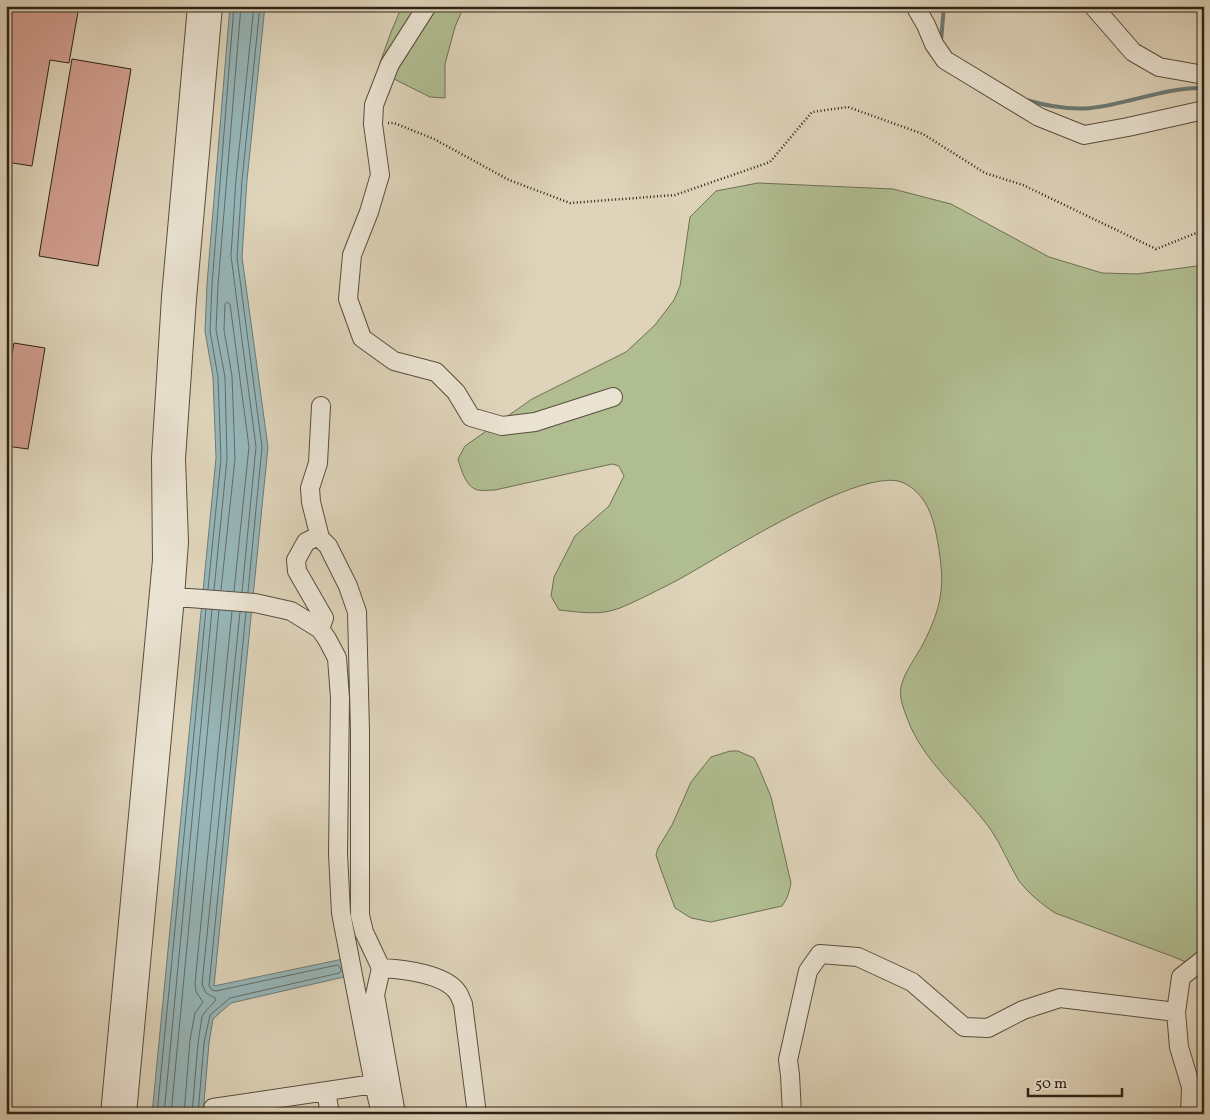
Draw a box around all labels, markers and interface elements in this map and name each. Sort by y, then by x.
scale bar [1028,1065,1121,1097]
text: 50 m [1035,1074,1067,1095]

